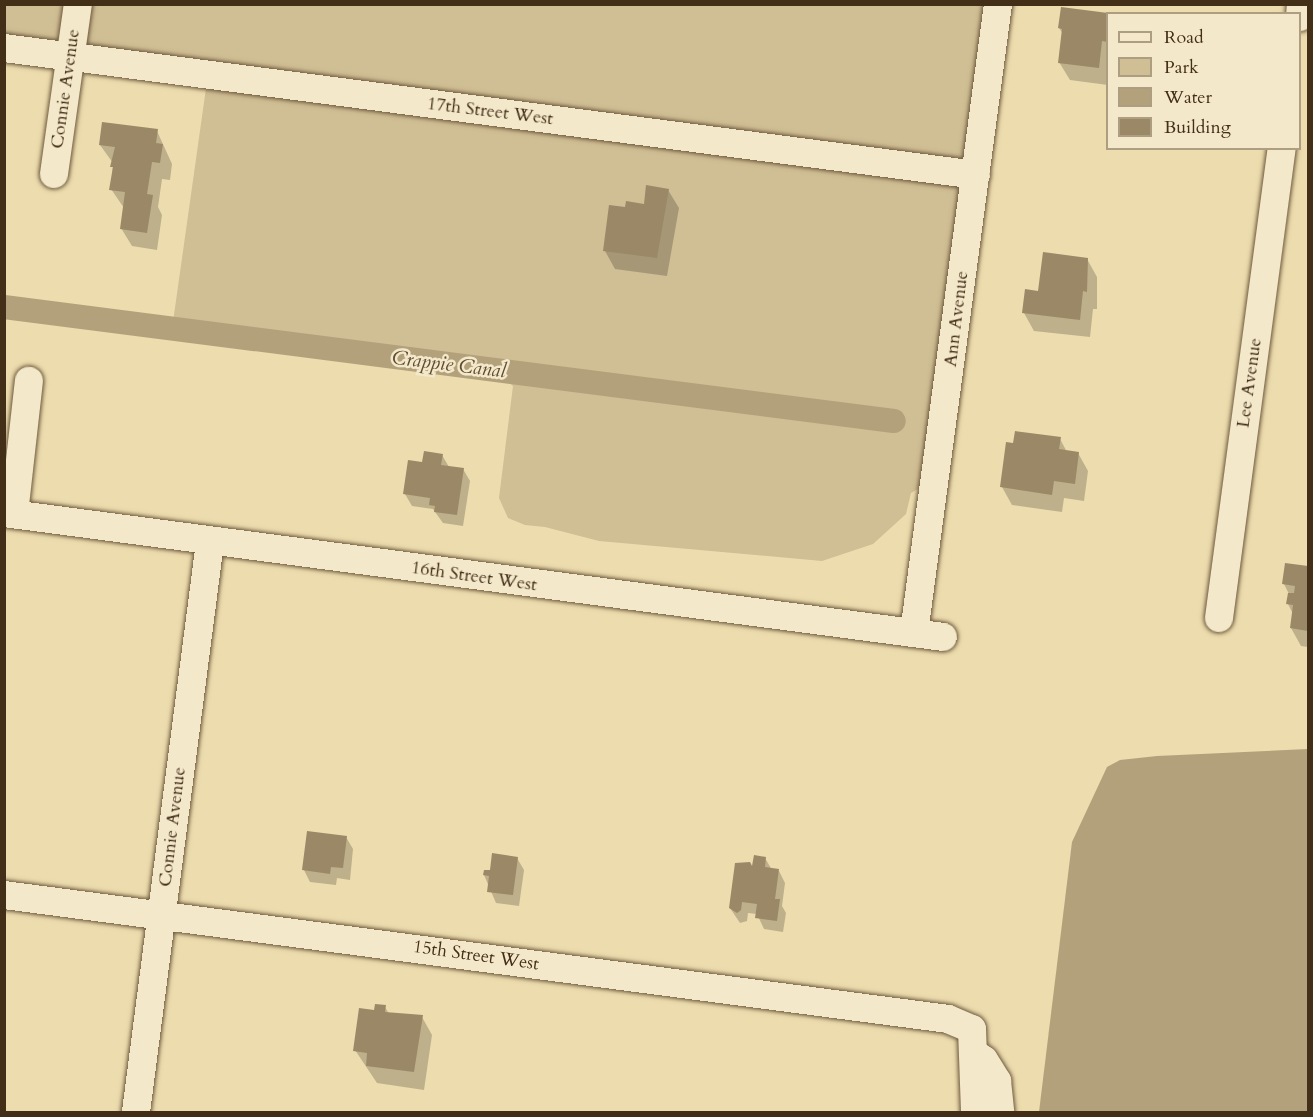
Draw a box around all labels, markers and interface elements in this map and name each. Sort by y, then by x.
legend [1106,12,1301,150]
text: Road [1164,25,1204,50]
street label: Connie Avenue [47,28,85,150]
text: Park [1164,55,1199,80]
text: Water [1164,85,1212,110]
street label: 17th Street West [426,94,554,130]
text: Building [1164,115,1231,140]
street label: Ann Avenue [940,270,974,368]
street label: Lee Avenue [1233,337,1267,429]
water label: Crappie Canal [391,345,507,383]
street label: 16th Street West [410,557,538,597]
street label: Connie Avenue [155,766,191,888]
street label: 15th Street West [412,936,540,976]

